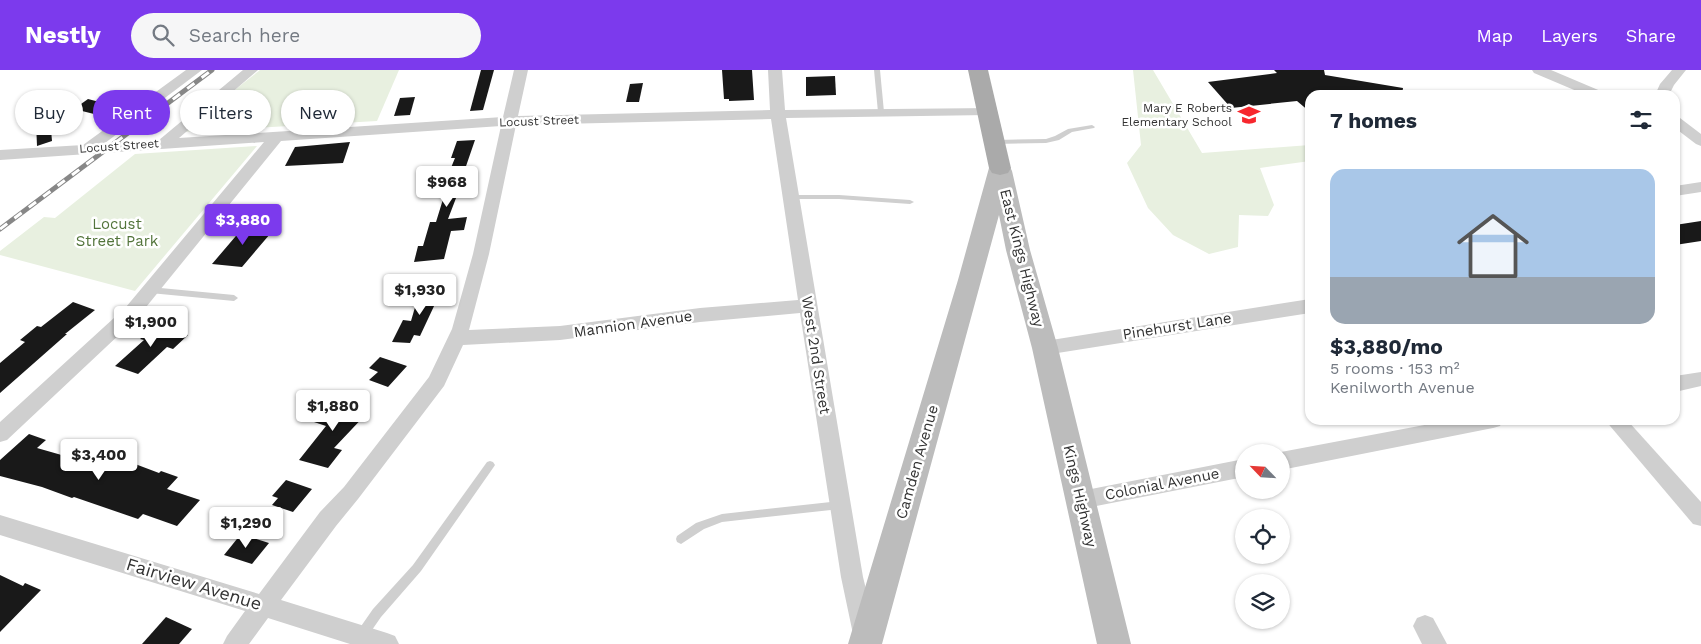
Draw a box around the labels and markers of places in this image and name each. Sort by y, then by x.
place label: Mary E Roberts Elementary School [1121,101,1232,129]
school or university icon: Mary E Roberts Elementary School [1236,102,1262,128]
pin: $968 [417,166,477,208]
pin: $3,880 [202,204,284,246]
pin: $1,930 [379,274,461,316]
pin: $1,900 [110,306,192,348]
pin: $1,880 [292,390,374,432]
pin: $3,400 [58,438,140,481]
pin: $1,290 [205,506,287,549]

